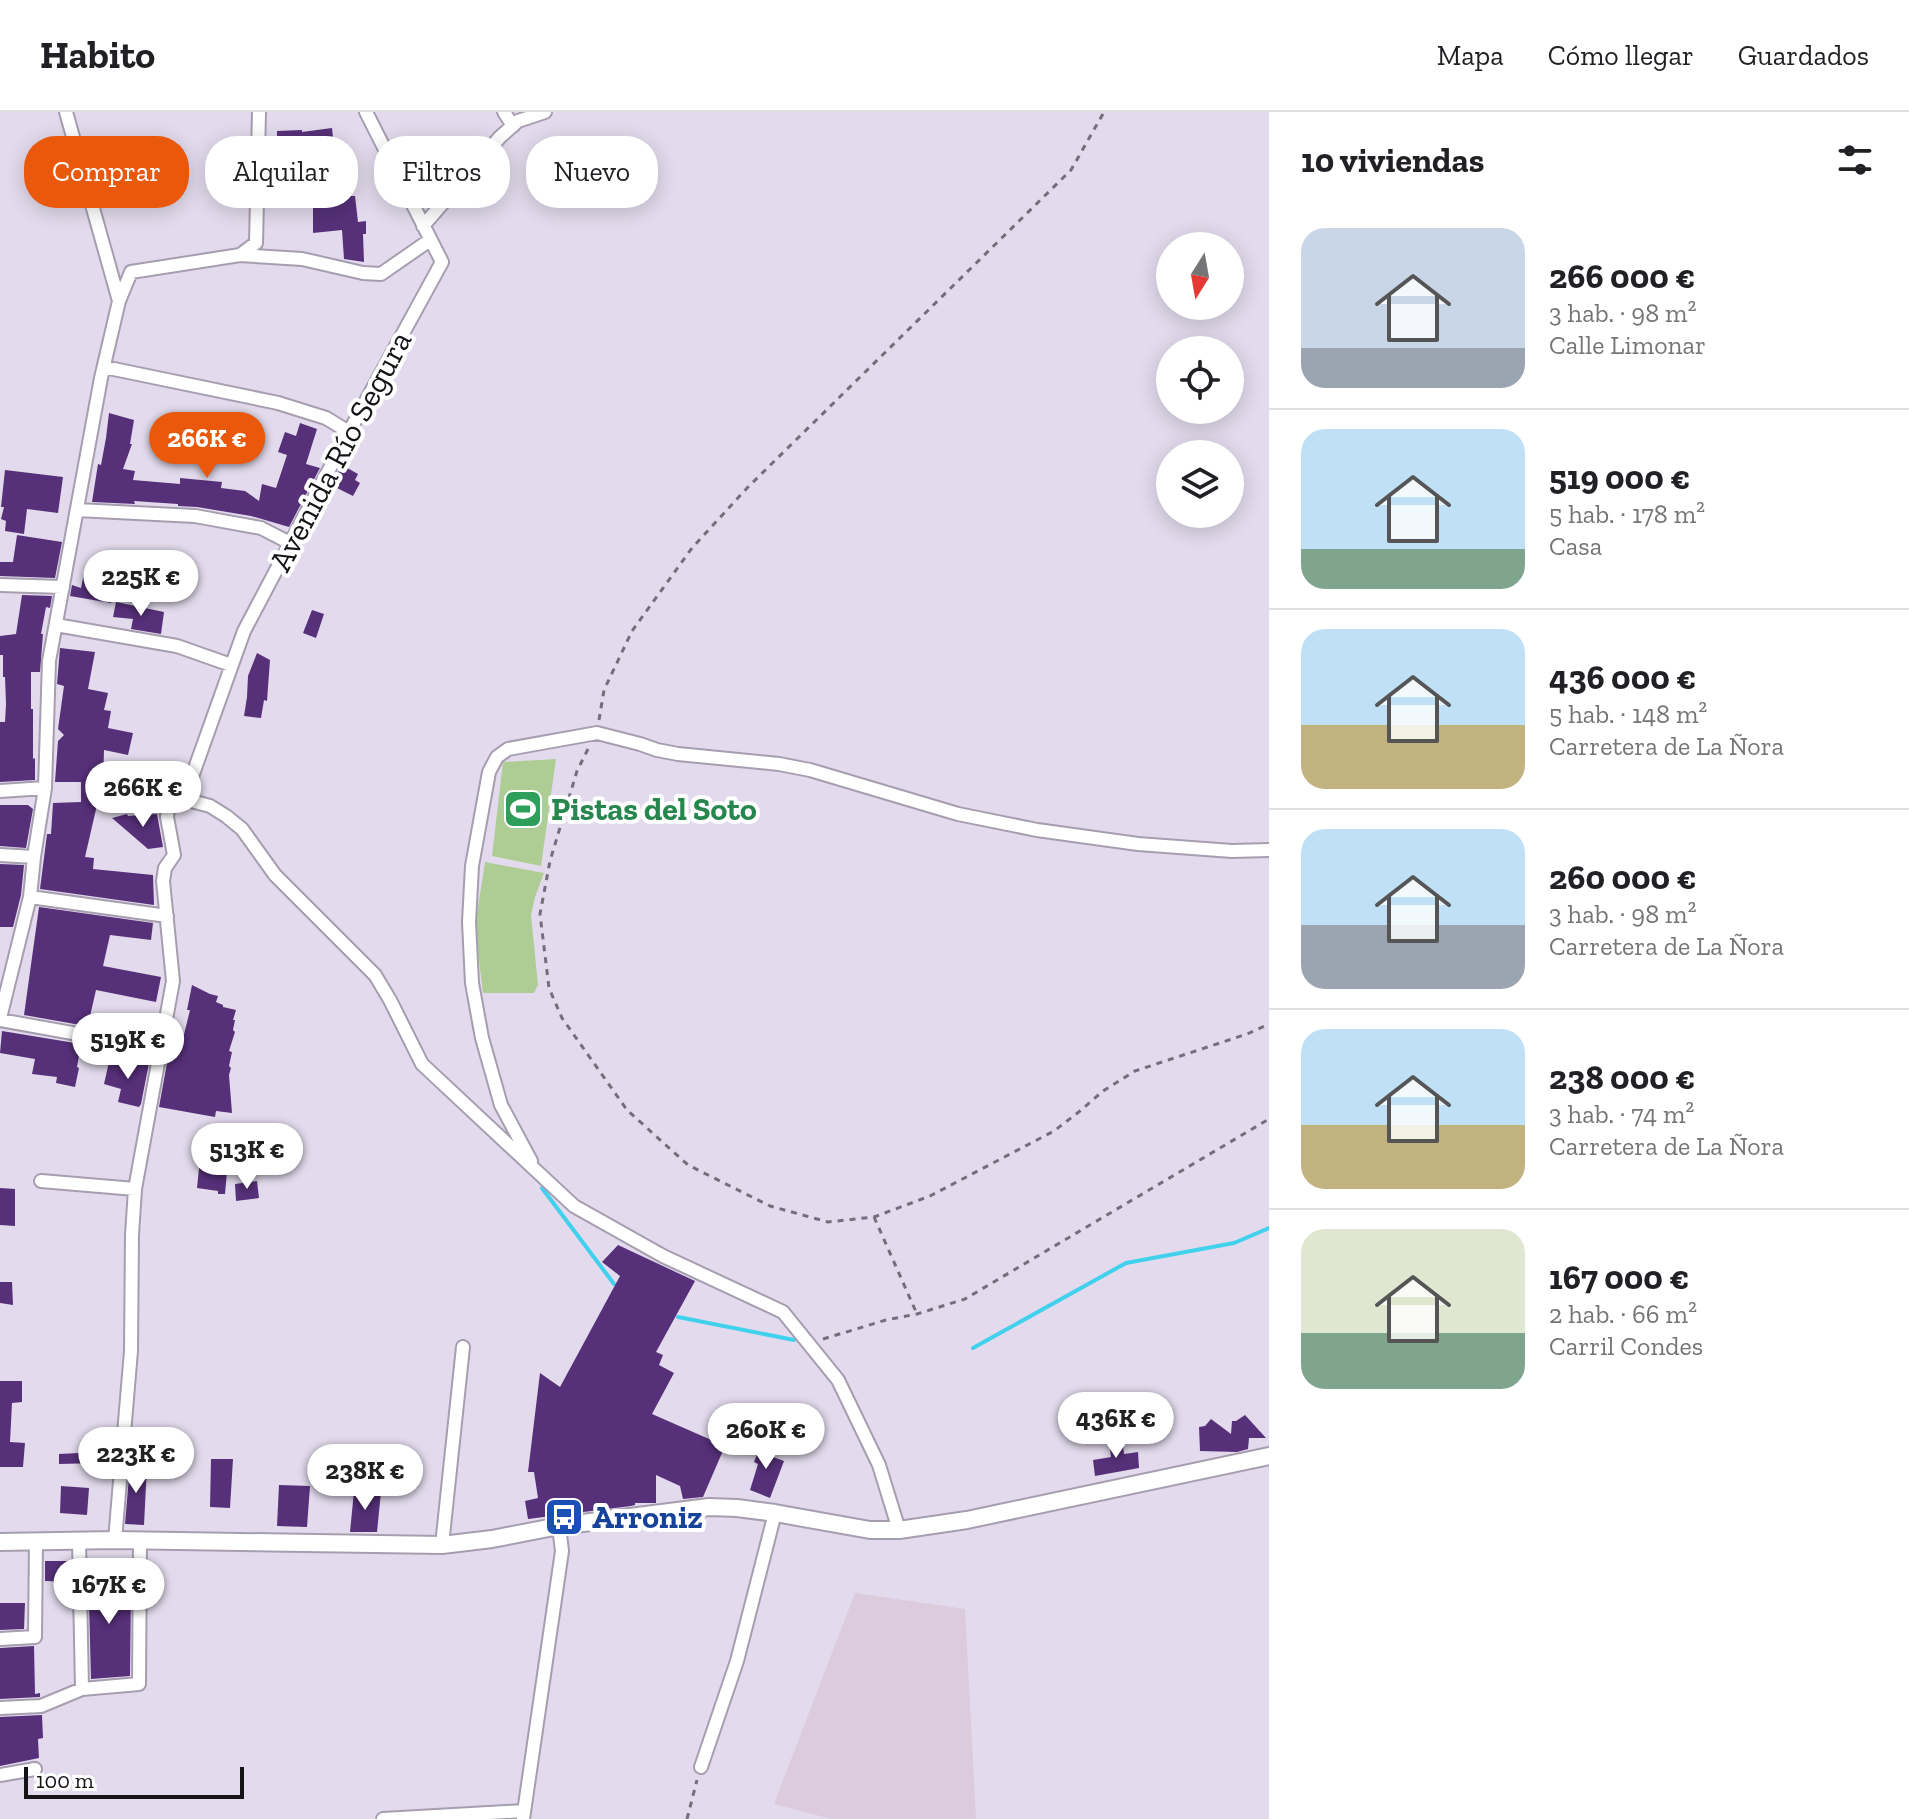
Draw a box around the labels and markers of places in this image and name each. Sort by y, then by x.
pin: 266K € [142,412,272,480]
pin: 225K € [76,550,206,618]
pin: 266K € [78,761,208,829]
sports icon: Pistas del Soto [502,788,544,830]
place label: Pistas del Soto [551,790,757,828]
pin: 519K € [63,1013,193,1081]
pin: 513K € [182,1123,312,1191]
pin: 436K € [1051,1392,1181,1460]
pin: 260K € [701,1403,831,1471]
pin: 223K € [71,1427,201,1495]
pin: 238K € [300,1444,430,1512]
bus stop icon: Arroniz [543,1496,585,1538]
place label: Arroniz [592,1498,703,1536]
pin: 167K € [44,1558,174,1626]

